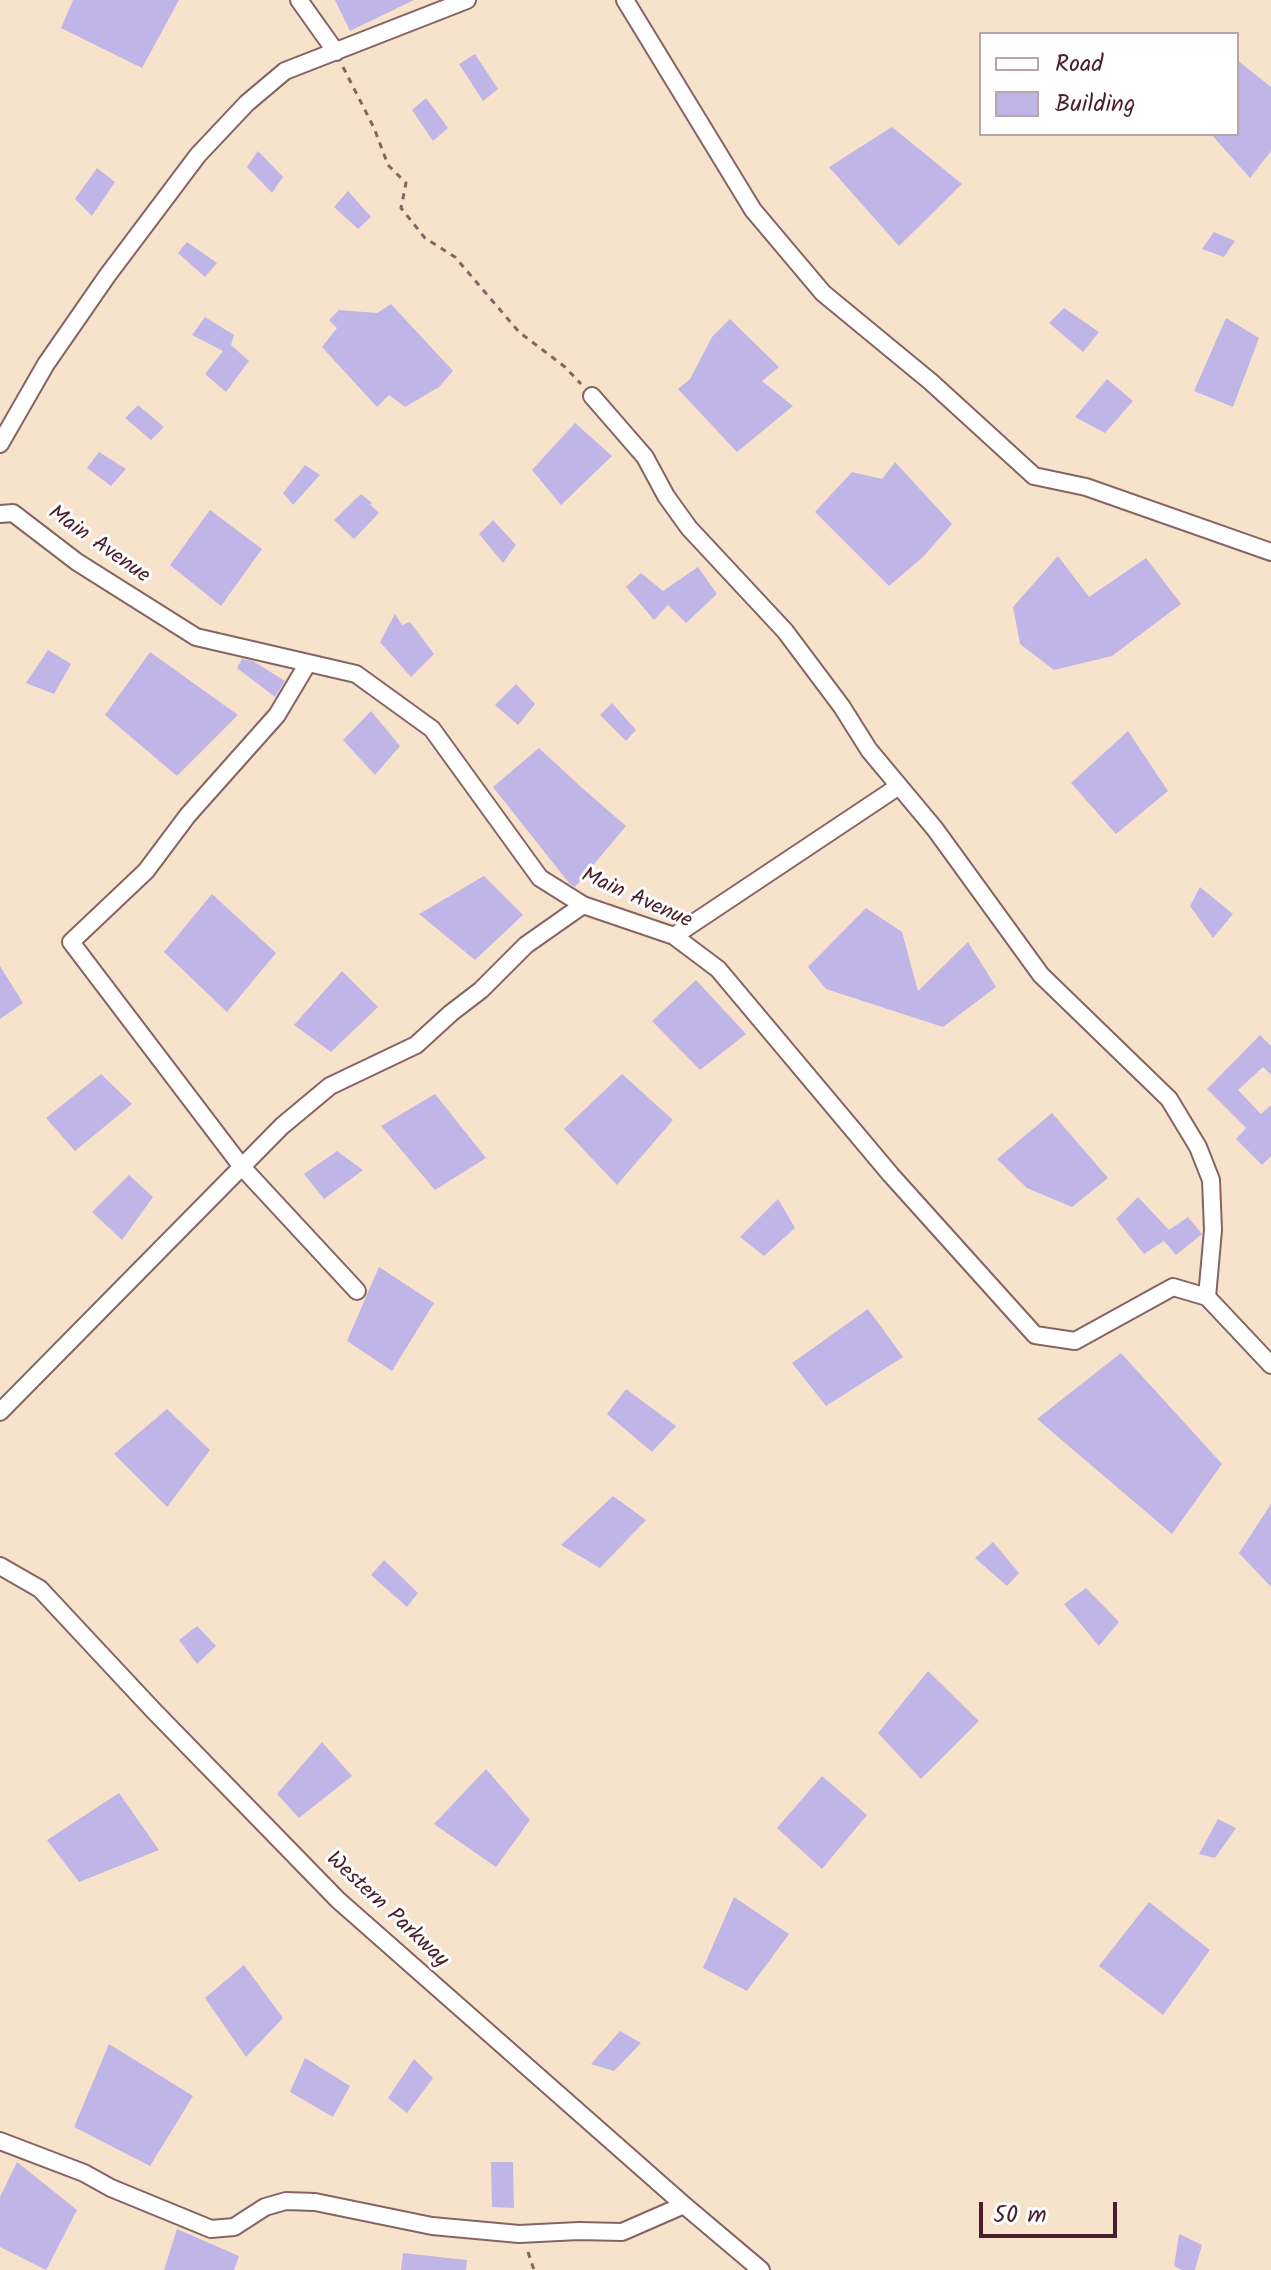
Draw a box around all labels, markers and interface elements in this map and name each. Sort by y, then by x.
legend [979,32,1239,136]
text: Road [1055,45,1103,84]
text: Building [1055,85,1135,124]
street label: Main Avenue [42,501,154,591]
street label: Main Avenue [577,864,695,936]
street label: Western Parkway [319,1847,453,1975]
scale bar [983,2186,1121,2236]
text: 50 m [993,2196,1047,2235]

